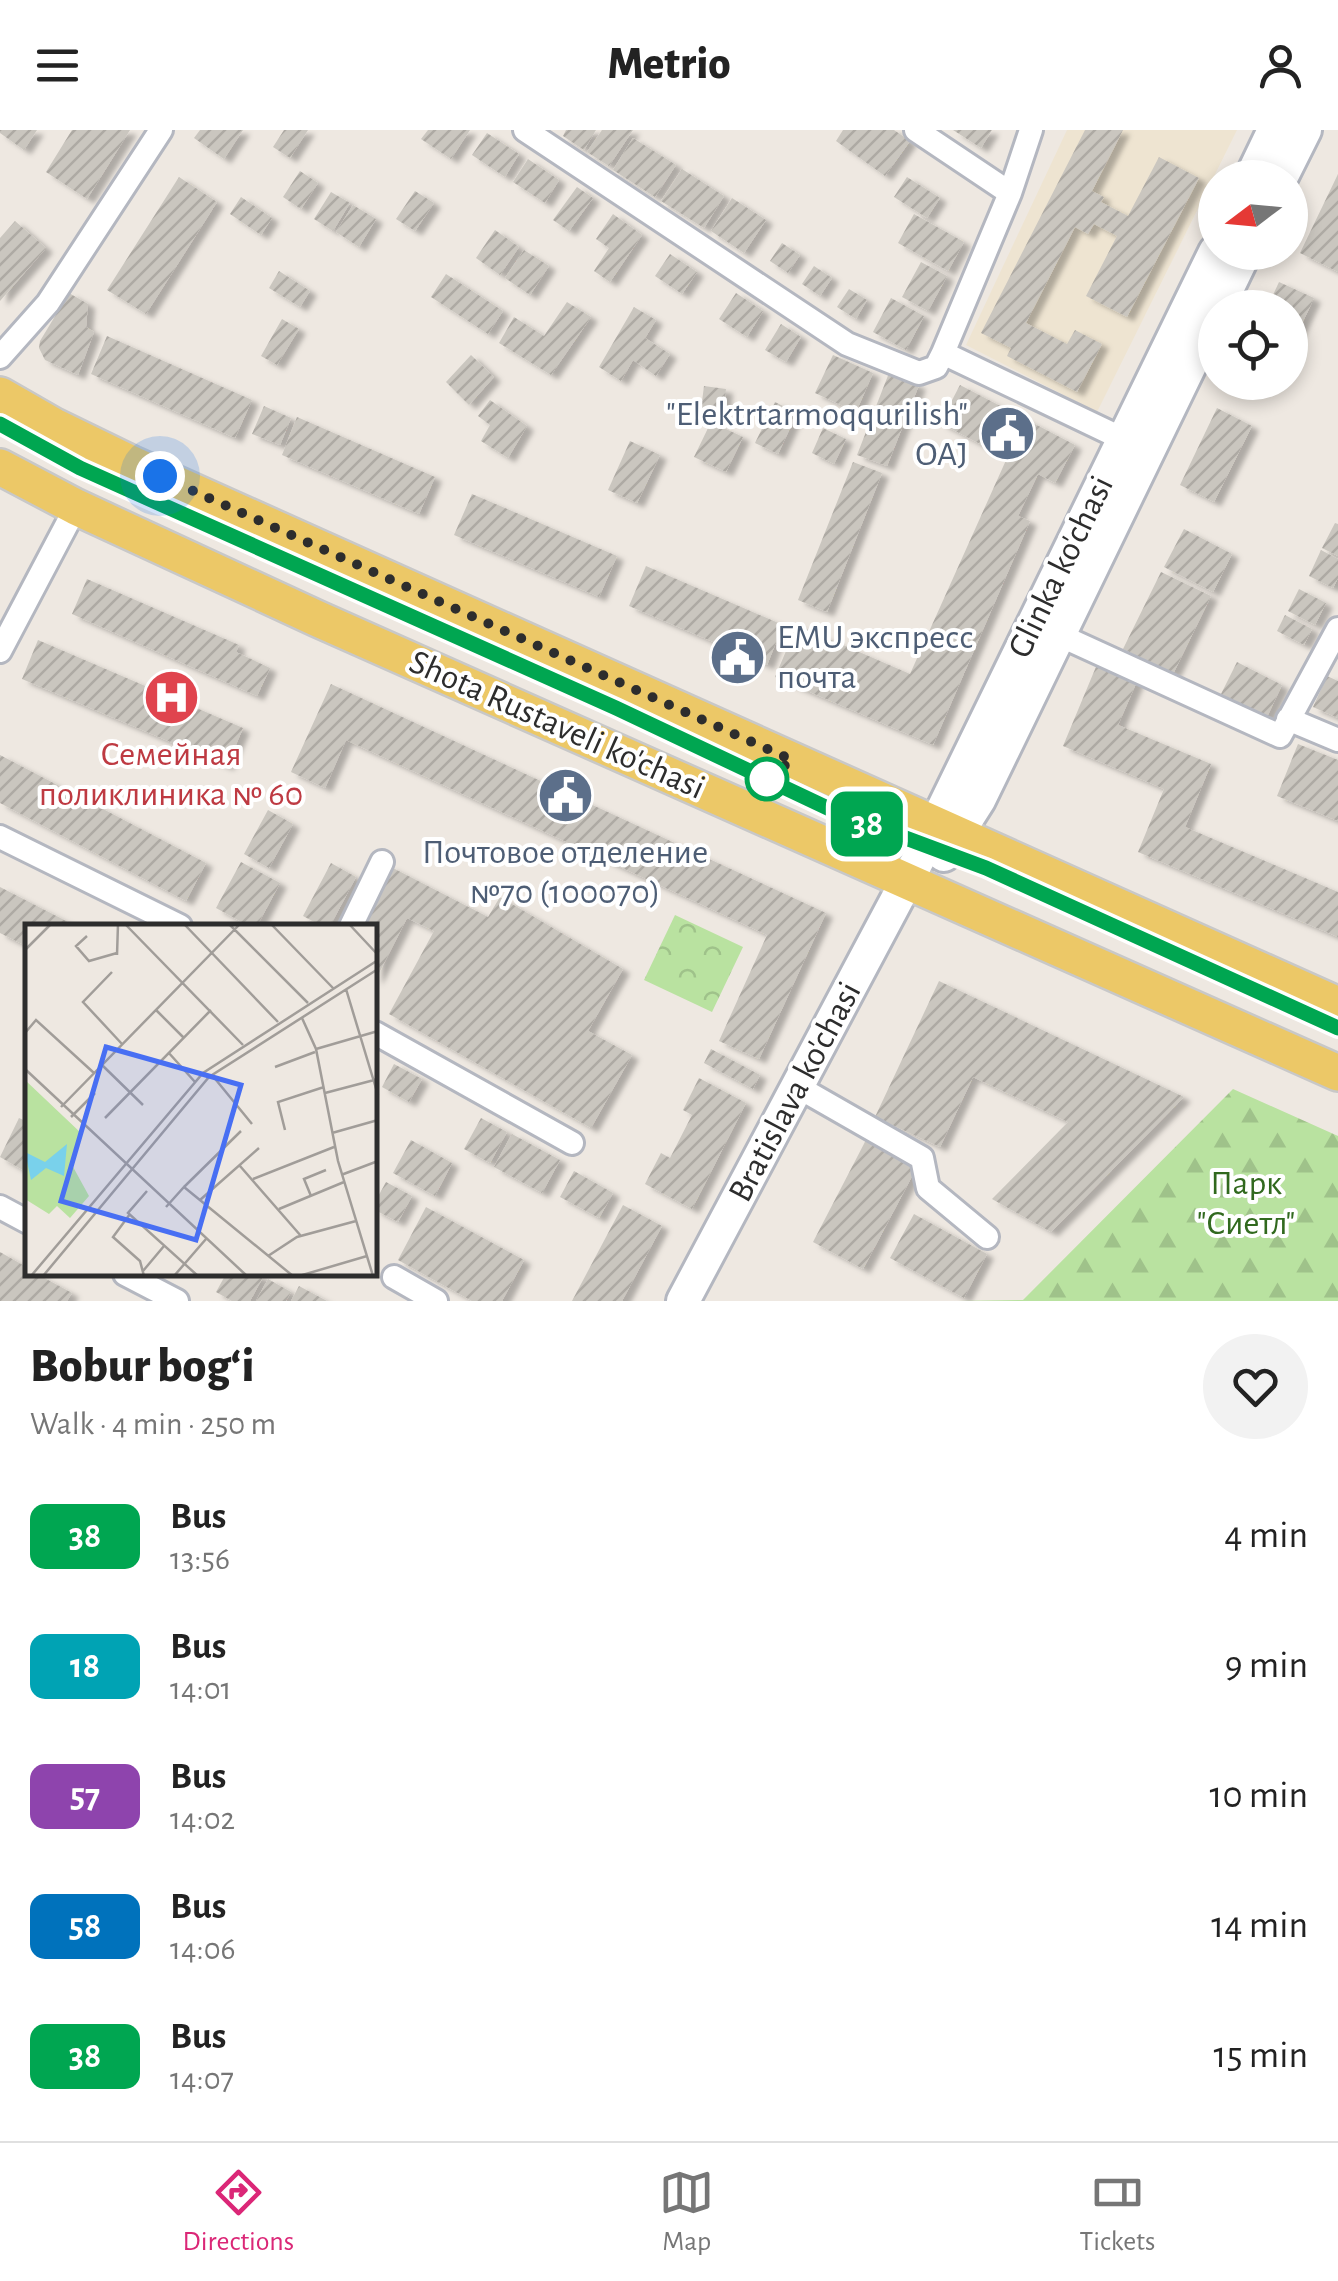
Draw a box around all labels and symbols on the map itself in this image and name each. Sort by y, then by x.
north arrow [1198,160,1308,270]
place label: "Elektrtarmoqqurilish" OAJ [666,397,968,472]
public building icon: "Elektrtarmoqqurilish" OAJ [977,404,1037,464]
your location [135,451,185,501]
street label: Glinka ko'chasi [1002,471,1120,663]
place label: EMU экспресс почта [777,620,974,695]
public building icon: EMU экспресс почта [708,627,768,687]
street label: Shota Rustaveli ko'chasi [404,644,710,806]
hospital icon: Семейная поликлиника № 60 [141,668,201,728]
place label: Семейная поликлиника № 60 [39,737,303,812]
unlabelled marker [746,758,788,800]
public building icon: Почтовое отделение №70 (100070) [535,766,595,826]
line badge: 38 [822,792,912,856]
place label: Почтовое отделение №70 (100070) [422,835,708,910]
inset map [25,924,378,1276]
street label: Bratislava ko'chasi [722,976,868,1208]
park label: Парк "Сиетл" [1197,1166,1295,1241]

